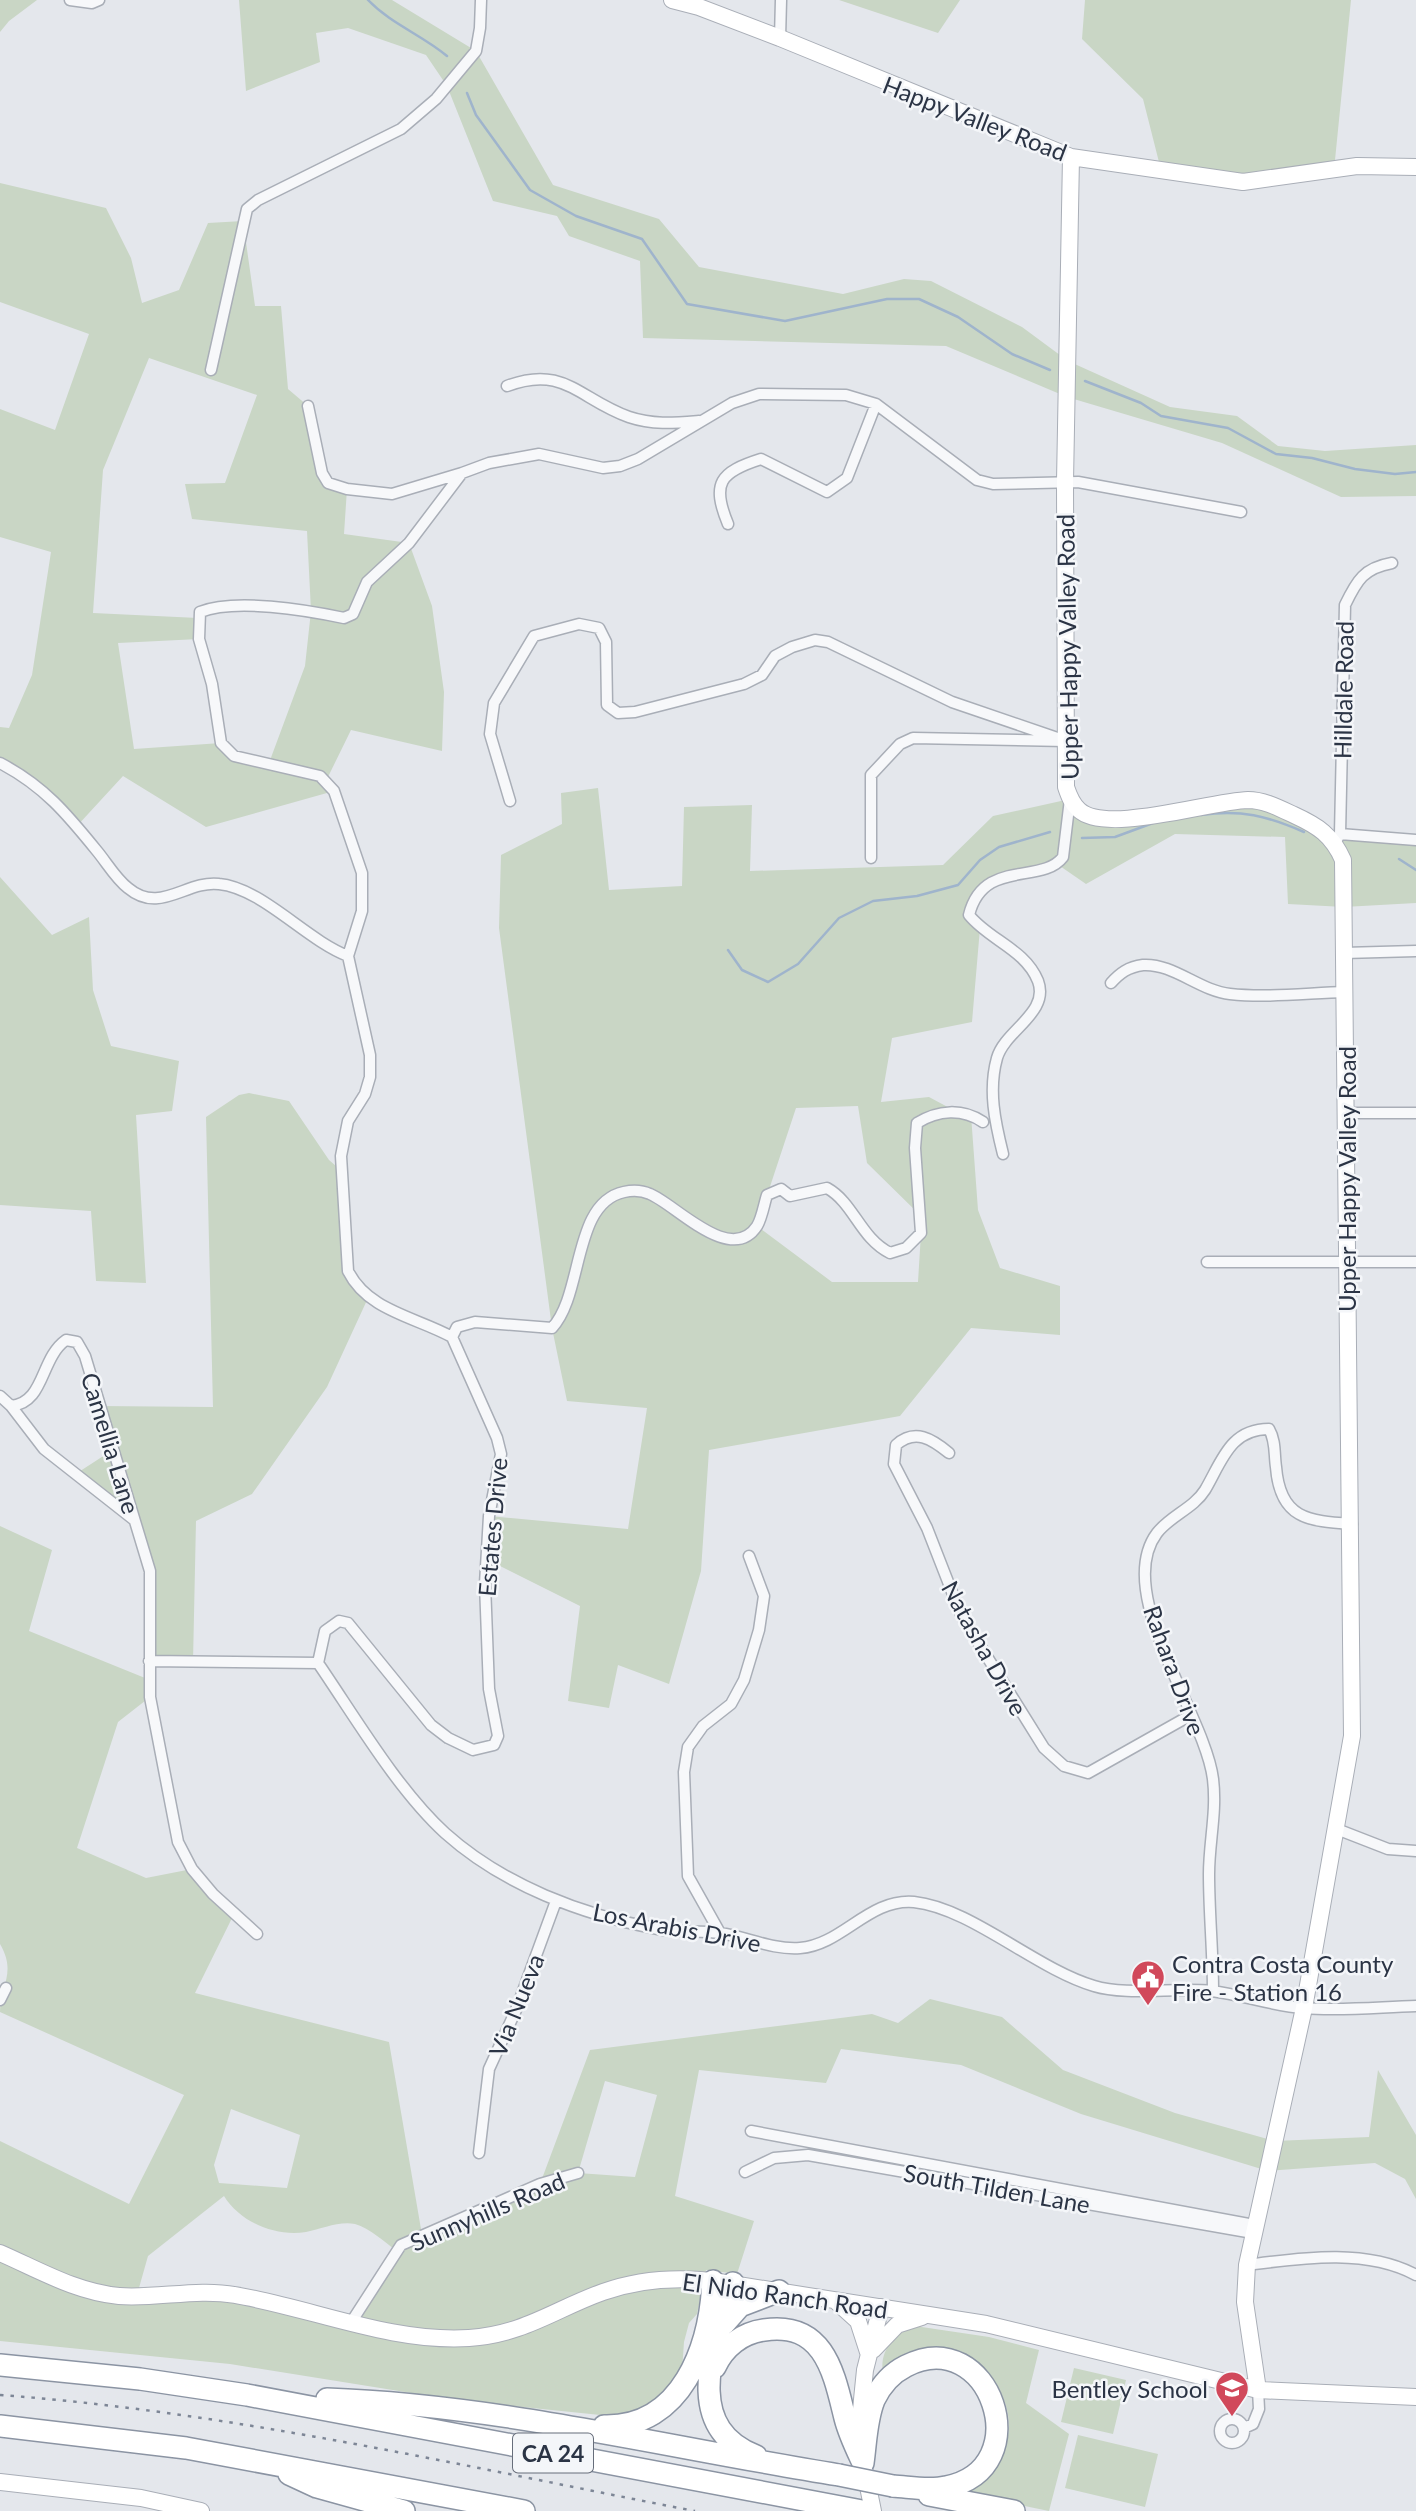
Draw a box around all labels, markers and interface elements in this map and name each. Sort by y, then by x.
street label: Happy Valley Road [879,70,1071,166]
street label: Upper Happy Valley Road [1050,514,1084,780]
street label: Hilldale Road [1327,621,1359,759]
street label: Upper Happy Valley Road [1332,1046,1361,1312]
street label: Camellia Lane [76,1369,146,1517]
street label: Estates Drive [471,1456,513,1598]
street label: Natasha Drive [936,1576,1034,1720]
street label: Rahara Drive [1138,1601,1212,1739]
street label: Los Arabis Drive [591,1897,763,1957]
street label: Via Nueva [482,1949,550,2061]
place label: Contra Costa County Fire - Station 16 [1172,1949,1394,2006]
public building icon: Contra Costa County Fire - Station 16 [1129,1958,1167,2007]
street label: South Tilden Lane [901,2157,1093,2219]
street label: Sunnyhills Road [405,2165,569,2257]
street label: El Nido Ranch Road [680,2266,890,2324]
school or university icon: Bentley School [1213,2369,1251,2418]
place label: Bentley School [1052,2374,1208,2403]
road number: CA 24 [513,2434,593,2472]

